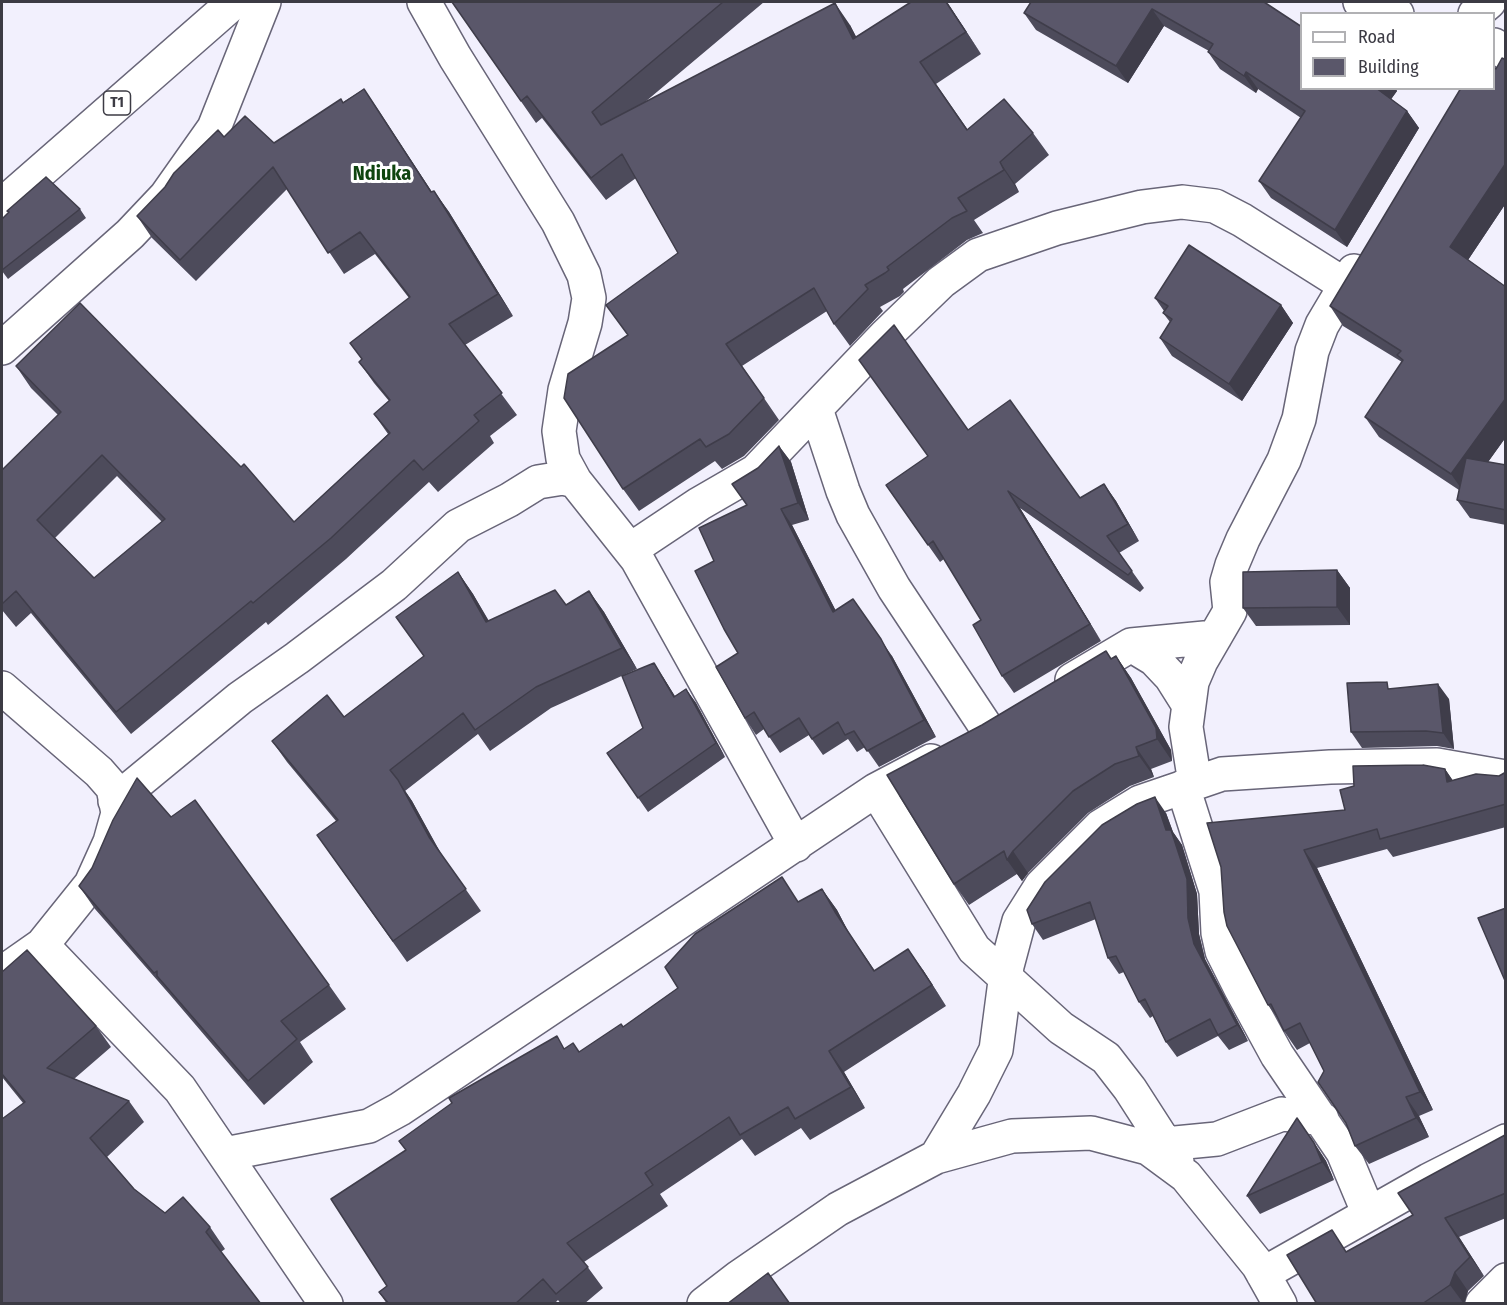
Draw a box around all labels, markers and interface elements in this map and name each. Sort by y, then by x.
legend [1300,12,1495,90]
text: Road [1358,26,1395,48]
text: Building [1358,56,1419,78]
road number: T1 [104,91,130,115]
district label: Ndiuka [353,162,411,186]

